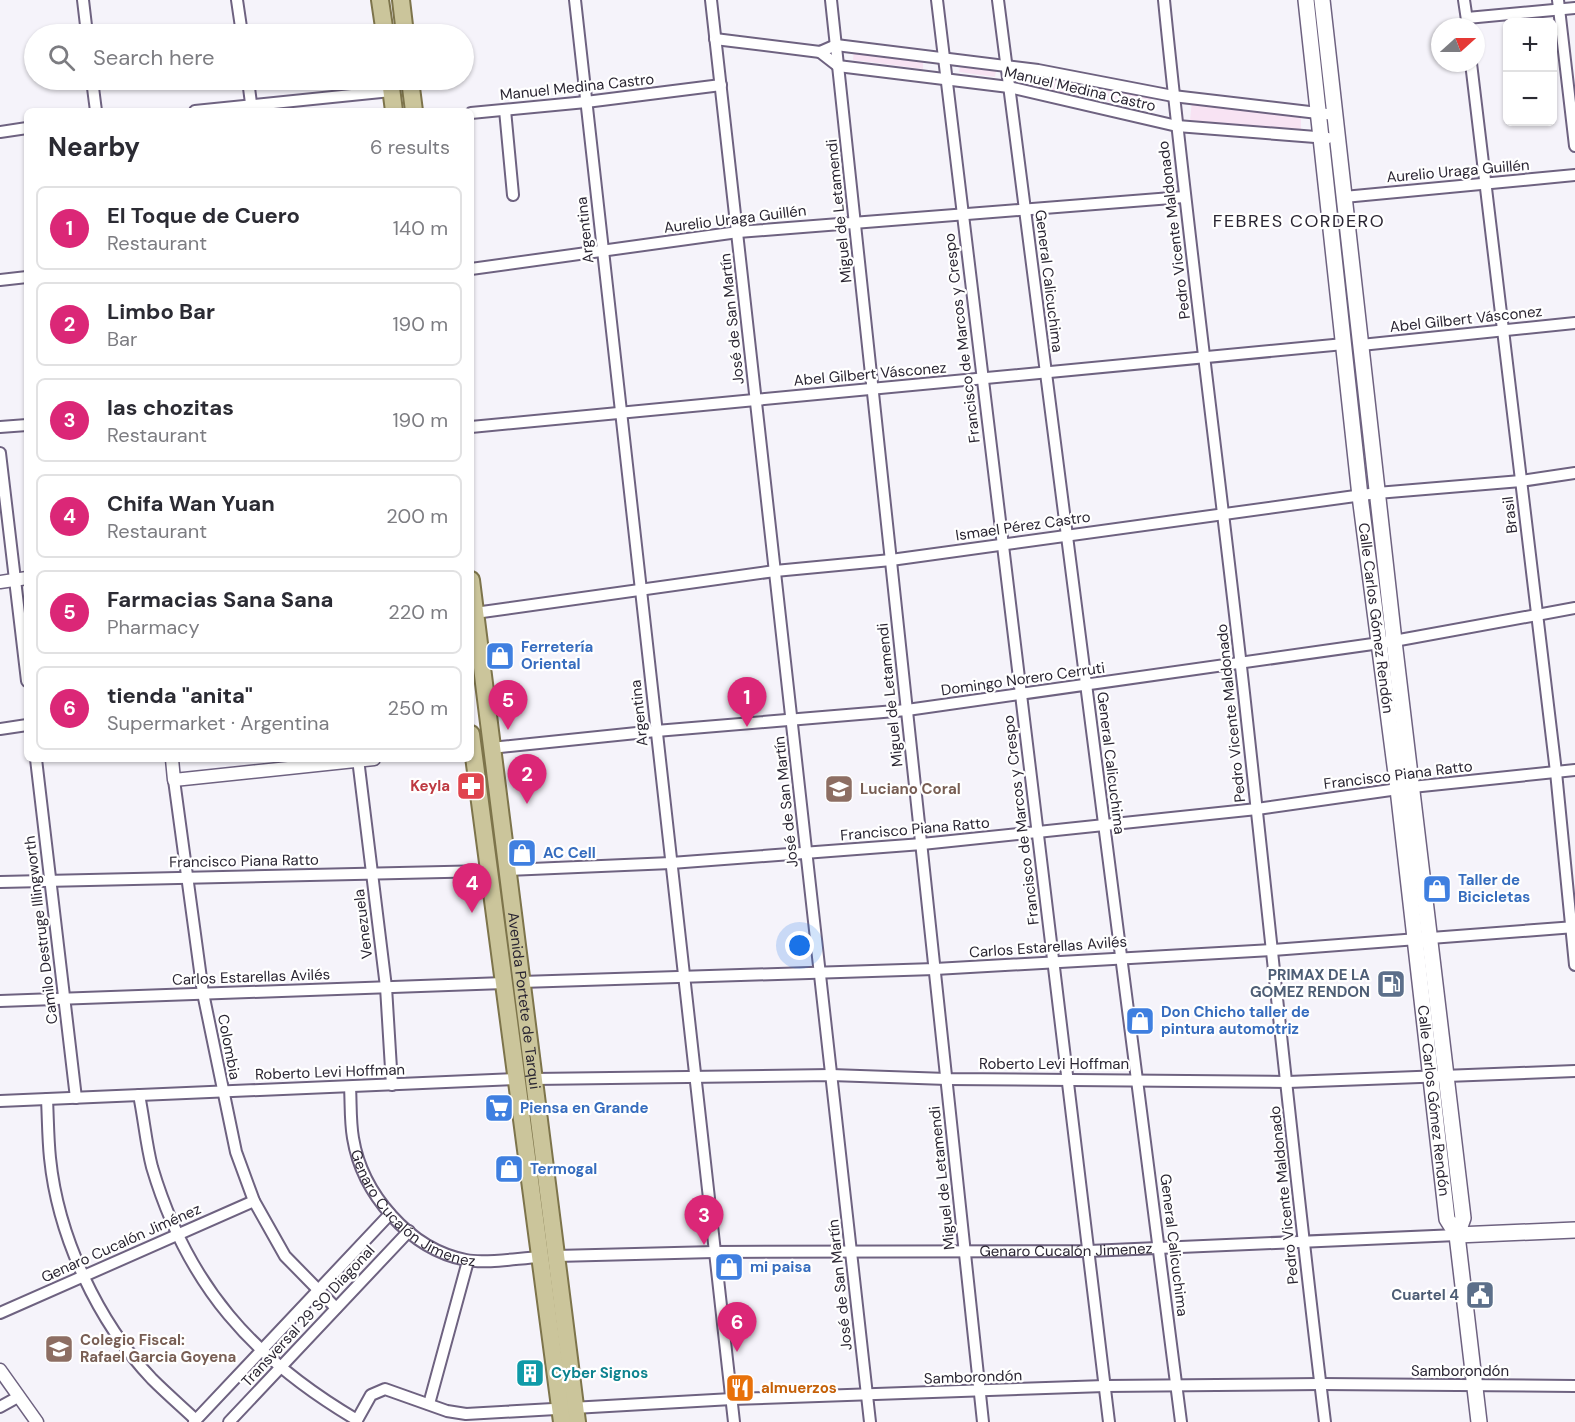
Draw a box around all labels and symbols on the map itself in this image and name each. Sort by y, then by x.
north arrow [1431,18,1485,72]
street label: Manuel Medina Castro [1002,62,1158,116]
street label: Manuel Medina Castro [499,69,655,105]
street label: Miguel de Letamendi [822,138,856,284]
street label: Pedro Vicente Maldonado [1153,140,1195,320]
street label: Aurelio Uraga Guillén [1386,155,1530,187]
street label: Argentina [572,196,598,264]
street label: Aurelio Uraga Guillén [663,200,807,238]
street label: General Calicuchima [1030,209,1068,353]
district label: FEBRES CORDERO [1213,209,1385,233]
street label: Francisco de Marcos y Crespo [939,232,985,444]
street label: José de San Martín [715,252,749,386]
street label: Abel Gilbert Vásconez [1389,301,1543,337]
street label: Abel Gilbert Vásconez [793,357,947,391]
street label: Brasil [1498,495,1522,535]
street label: Ismael Pérez Castro [954,507,1092,545]
street label: Calle Carlos Gómez Rendón [1354,522,1398,715]
street label: Miguel de Letamendi [873,622,907,768]
street label: Pedro Vicente Maldonado [1212,623,1250,803]
place label: Ferretería Oriental [521,637,593,674]
shop icon: Ferretería Oriental [484,640,516,672]
street label: Domingo Norero Cerruti [940,658,1106,700]
pin: 1 [728,678,766,727]
street label: Argentina [626,679,652,747]
pin: 5 [488,680,528,730]
street label: General Calicuchima [1092,691,1130,835]
street label: Francisco de Marcos y Crespo [998,714,1044,926]
street label: José de San Martín [769,735,803,869]
pin: 2 [508,754,546,804]
street label: Francisco Piana Ratto [1322,756,1474,794]
pharmacy icon: Keyla [455,770,487,802]
school or university icon: Luciano Coral [823,773,855,805]
place label: Keyla [410,776,450,796]
place label: Luciano Coral [860,779,961,799]
street label: Francisco Piana Ratto [839,812,991,845]
street label: Camilo Destruge Illingworth [20,835,62,1025]
shop icon: AC Cell [506,837,538,869]
place label: AC Cell [543,843,596,863]
street label: Francisco Piana Ratto [169,850,319,872]
pin: 4 [452,864,492,913]
place label: Taller de Bicicletas [1458,870,1530,907]
shop icon: Taller de Bicicletas [1421,873,1453,905]
street label: Venezuela [349,888,377,960]
street label: Avenida Portete de Tarqui [503,911,545,1090]
your location [785,931,814,960]
street label: Carlos Estarellas Avilés [968,932,1128,962]
street label: Carlos Estarellas Avilés [172,964,330,990]
place label: PRIMAX DE LA GOMEZ RENDON [1250,965,1370,1002]
fuel station icon: PRIMAX DE LA GOMEZ RENDON [1375,968,1407,1000]
place label: Don Chicho taller de pintura automotriz [1161,1002,1310,1039]
street label: Calle Carlos Gómez Rendón [1413,1004,1454,1197]
shop icon: Don Chicho taller de pintura automotriz [1124,1005,1156,1037]
street label: Colombia [213,1012,245,1082]
street label: Roberto Levi Hoffman [979,1054,1129,1074]
street label: Roberto Levi Hoffman [255,1059,405,1085]
supermarket icon: Piensa en Grande [483,1092,515,1124]
place label: Piensa en Grande [520,1098,648,1118]
street label: Miguel de Letamendi [925,1105,959,1251]
street label: Pedro Vicente Maldonado [1265,1105,1303,1285]
street label: Genaro Cucalón Jimenez [346,1147,476,1271]
shop icon: Termogal [493,1153,525,1185]
place label: Termogal [530,1159,597,1179]
street label: General Calicuchima [1155,1173,1193,1317]
pin: 3 [684,1196,724,1245]
street label: Genaro Cucalón Jiménez [38,1199,204,1287]
street label: José de San Martín [823,1218,857,1352]
street label: Genaro Cucalón Jimenez [979,1238,1153,1261]
street label: Transversal 29 SO Diagonal [237,1241,379,1391]
shop icon: mi paisa [713,1251,745,1283]
place label: mi paisa [750,1257,811,1277]
public building icon: Cuartel 4 [1464,1279,1496,1311]
place label: Cuartel 4 [1391,1285,1459,1305]
pin: 6 [718,1302,756,1352]
place label: Colegio Fiscal: Rafael Garcia Goyena [80,1330,236,1367]
school or university icon: Colegio Fiscal: Rafael Garcia Goyena [43,1333,75,1365]
building icon: Cyber Signos [514,1357,546,1389]
street label: Samborondón [1411,1361,1509,1381]
place label: Cyber Signos [551,1363,648,1383]
street label: Samborondón [924,1365,1022,1389]
restaurant icon: almuerzos [724,1372,756,1404]
place label: almuerzos [761,1378,837,1398]

